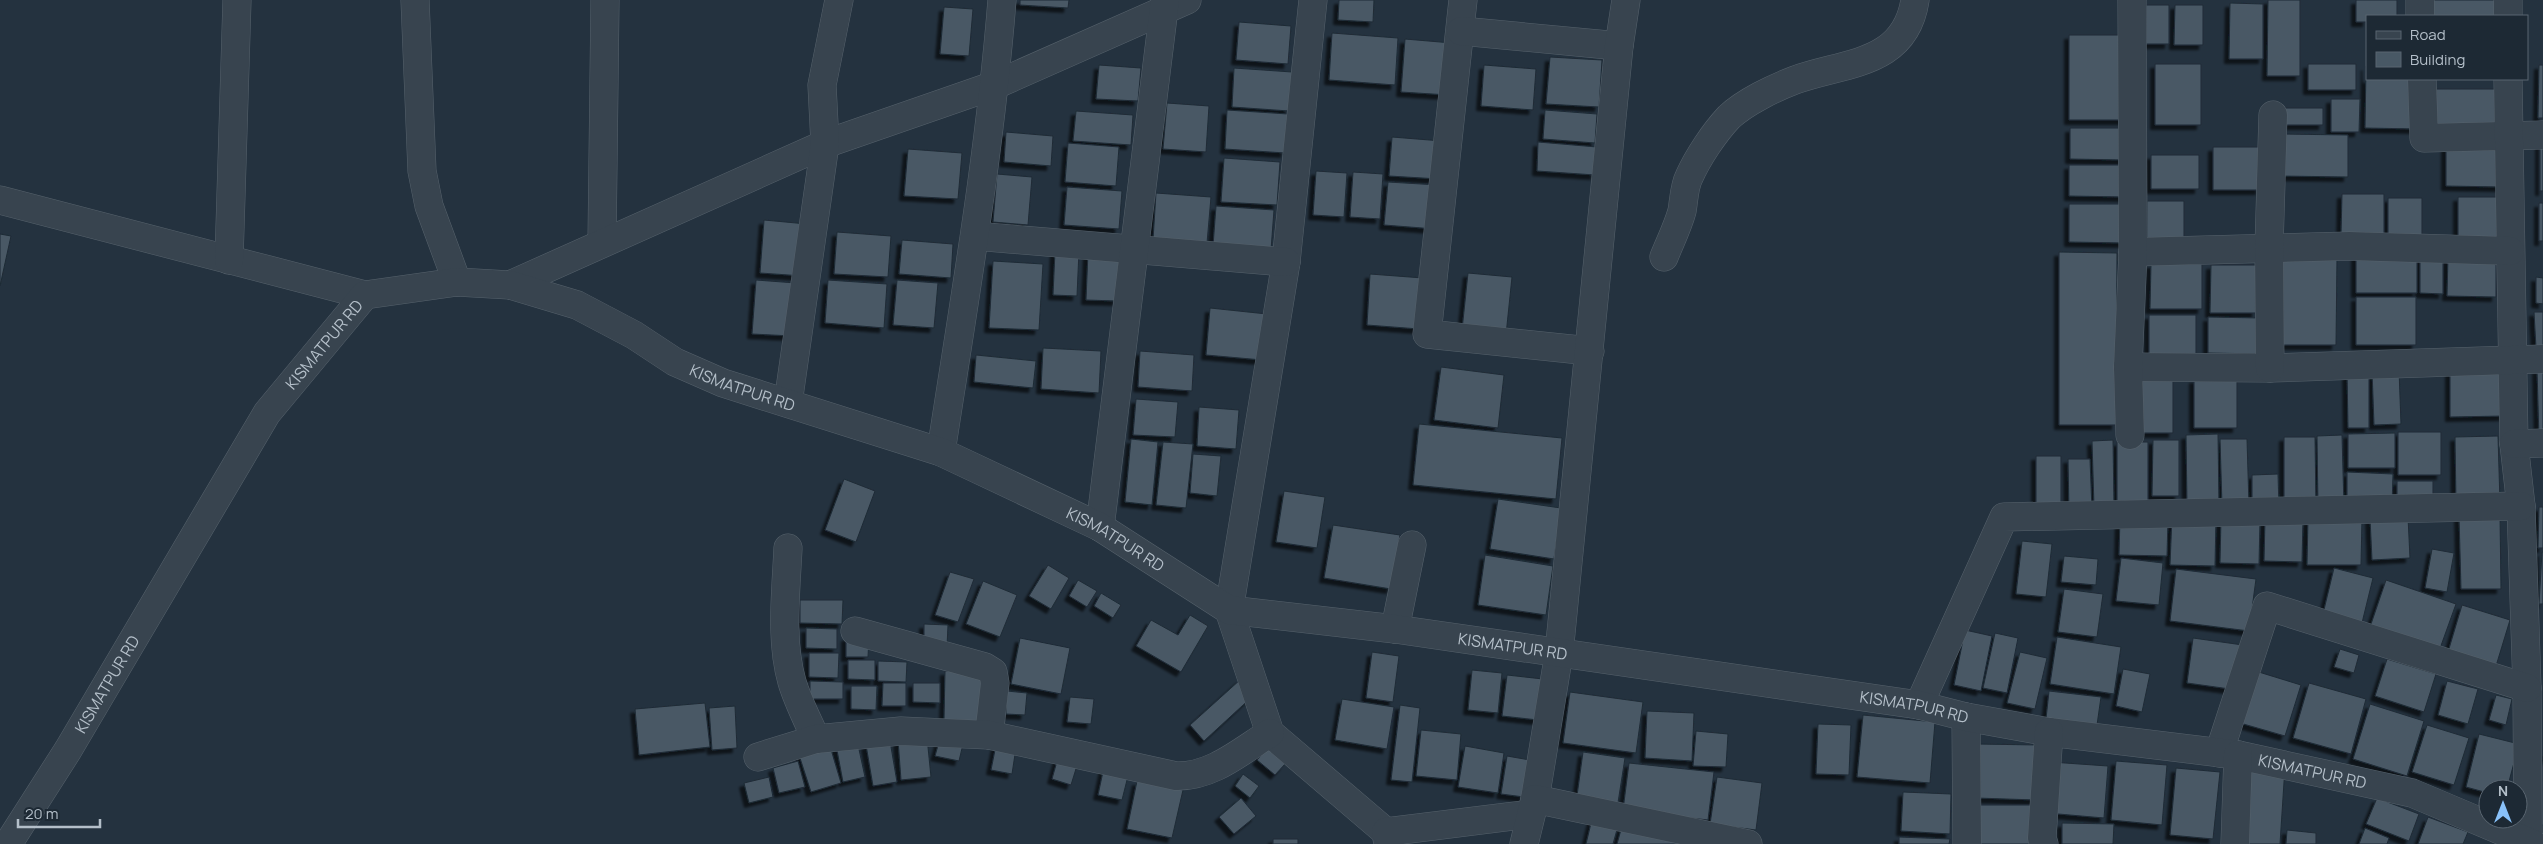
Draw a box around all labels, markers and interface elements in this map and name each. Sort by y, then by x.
legend [2366,15,2528,80]
text: Road [2410,24,2446,45]
text: Building [2410,49,2465,70]
street label: KISMATPUR RD [280,295,368,394]
street label: KISMATPUR RD [686,359,798,416]
street label: KISMATPUR RD [1063,502,1169,577]
street label: KISMATPUR RD [1457,627,1569,665]
street label: KISMATPUR RD [69,631,145,737]
street label: KISMATPUR RD [1858,686,1971,728]
street label: KISMATPUR RD [2256,749,2369,794]
north arrow [2478,779,2528,829]
text: N [2498,781,2508,800]
scale bar [18,796,100,828]
text: 20 m [25,803,58,824]

